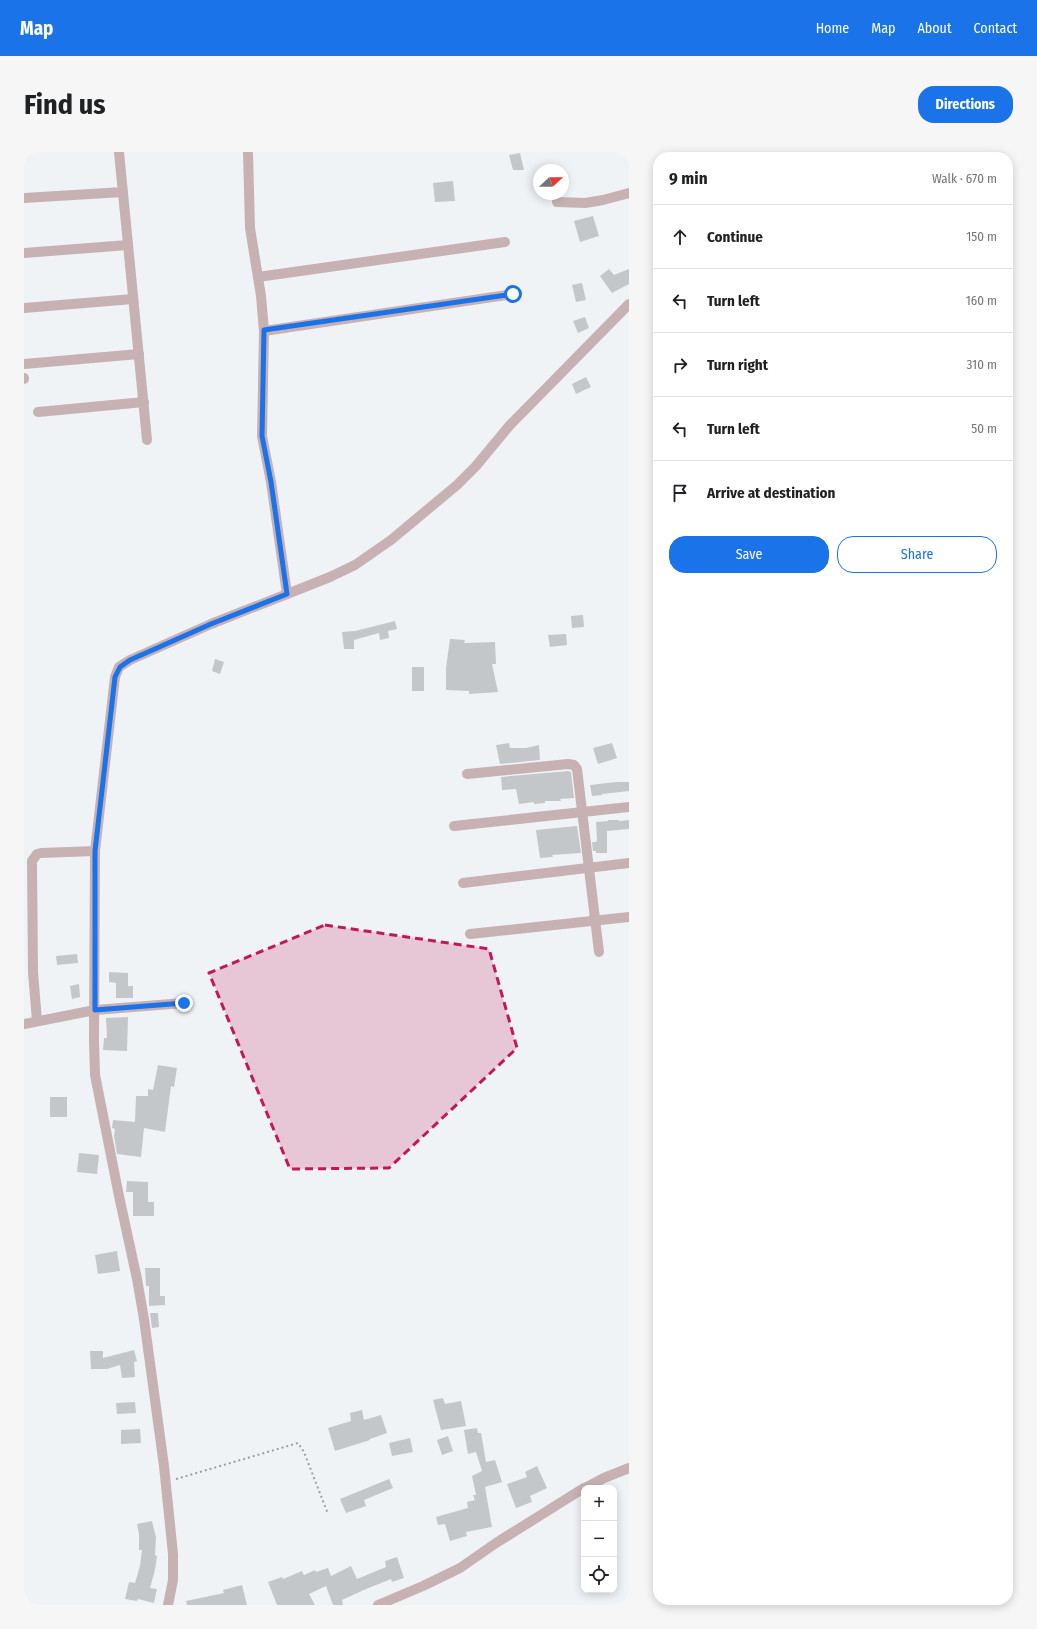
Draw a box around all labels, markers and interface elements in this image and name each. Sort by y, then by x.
text: Map [20,17,53,40]
text: Home [816,20,849,37]
text: Map [871,20,895,37]
text: About [917,20,952,37]
text: Contact [974,20,1017,37]
button: Directions [918,86,1013,123]
text: Find us [24,88,106,121]
north arrow [533,164,569,200]
text: 9 min [669,168,708,189]
text: Walk · 670 m [932,171,997,186]
icon: ahead [669,226,691,248]
text: Continue [707,228,763,246]
text: 150 m [966,229,997,244]
route start [504,285,522,303]
icon: left [669,290,691,312]
text: Turn left [707,292,760,310]
text: 160 m [966,293,997,308]
icon: right [669,354,691,376]
text: Turn right [707,356,768,374]
text: 310 m [967,357,997,372]
icon: left [669,418,691,440]
text: Turn left [707,420,760,438]
text: 50 m [971,421,997,436]
icon: arrive [669,482,691,504]
text: Arrive at destination [707,484,835,502]
button: Save [669,536,829,573]
button: Share [837,536,997,573]
route end [175,994,193,1012]
map controls [581,1485,617,1593]
button: + [581,1485,617,1521]
button: − [581,1521,617,1557]
button: locate [581,1557,617,1593]

